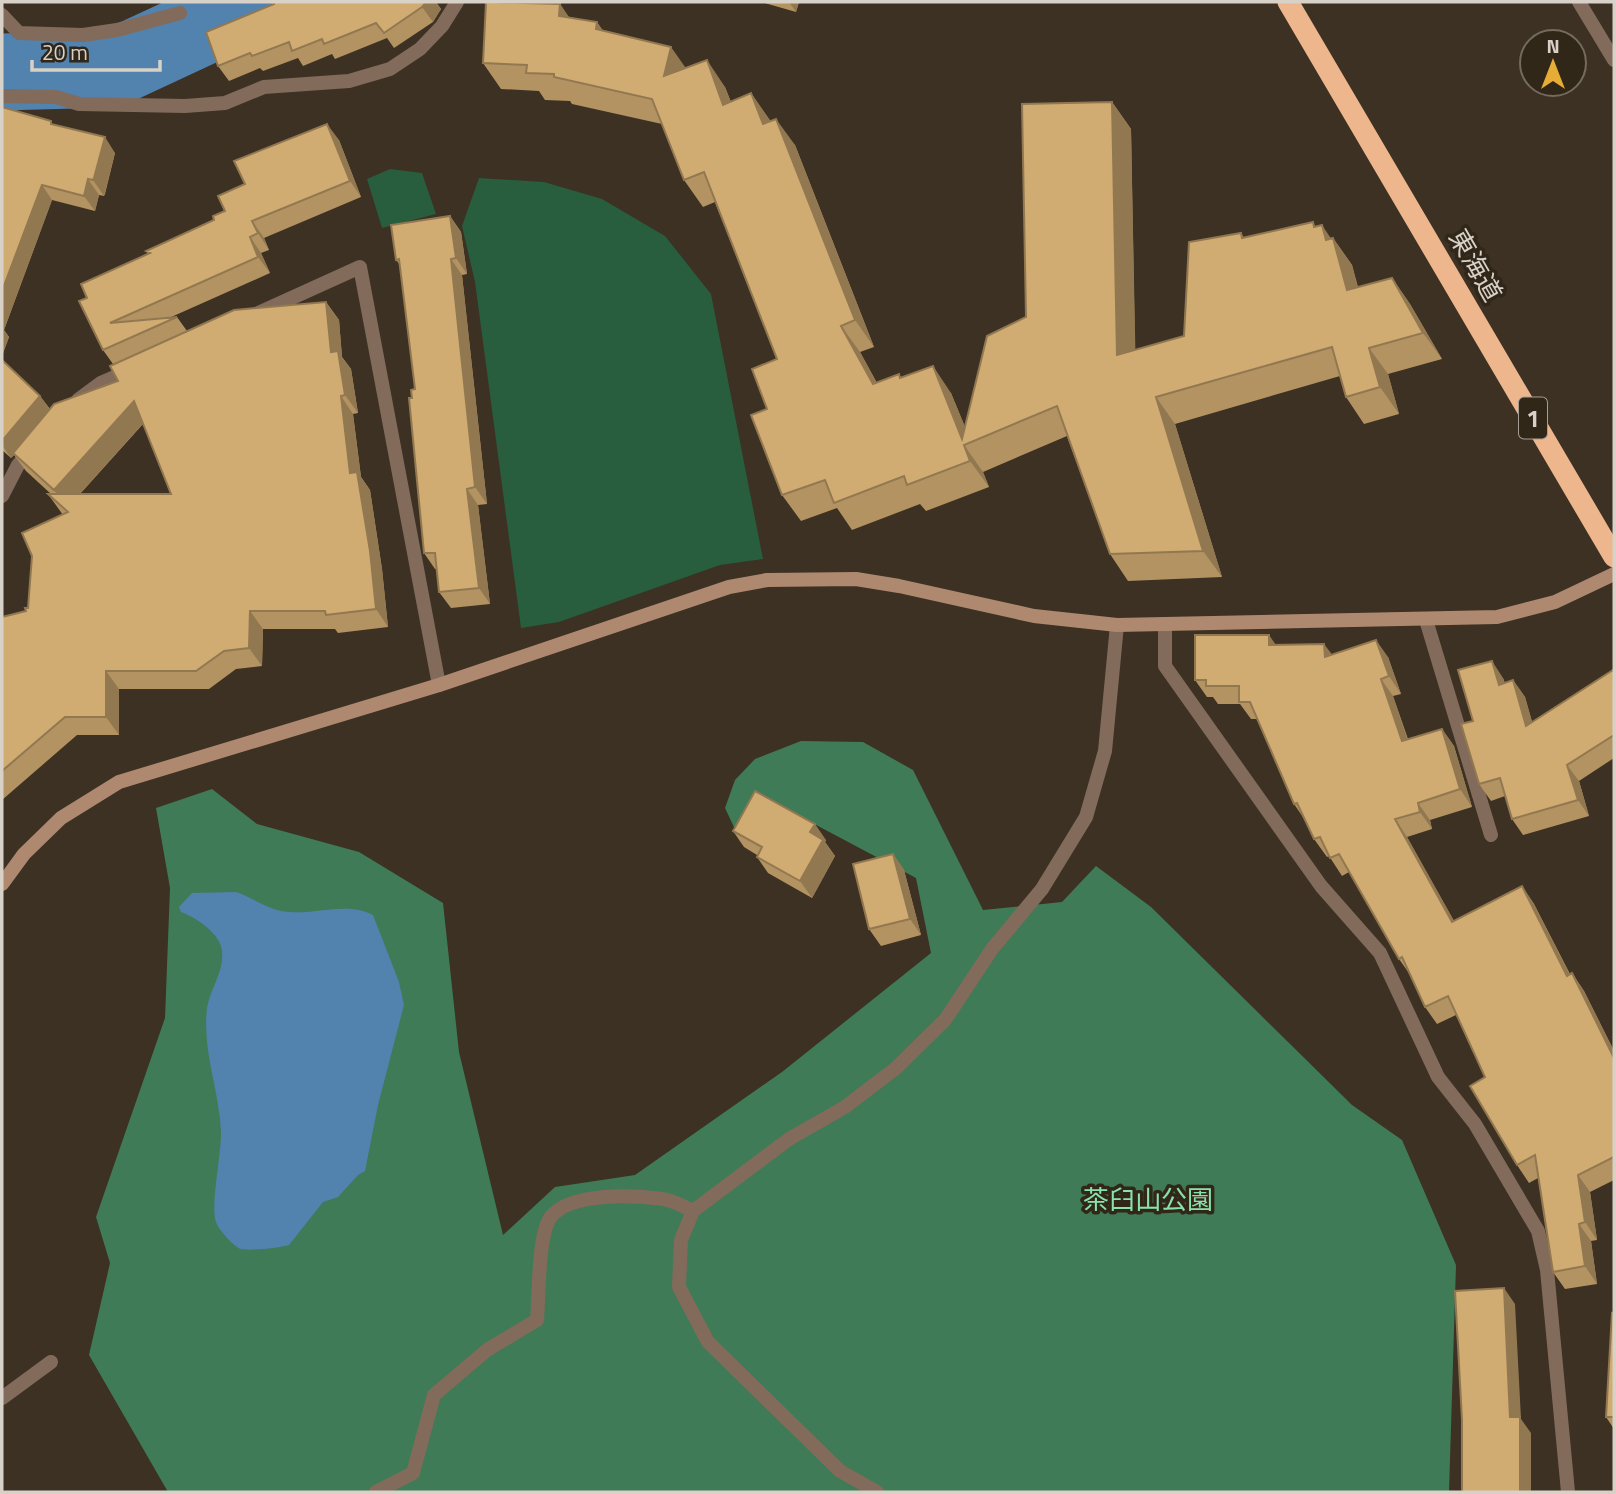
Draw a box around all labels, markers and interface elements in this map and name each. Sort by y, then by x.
scale bar [32,28,159,72]
north arrow [1518,28,1588,98]
text: N [1546,31,1560,60]
text: 20 m [42,36,88,68]
street label: 東海道 [1440,221,1512,309]
road number: 1 [1519,398,1547,438]
park label: 茶臼山公園 [1083,1180,1213,1219]

